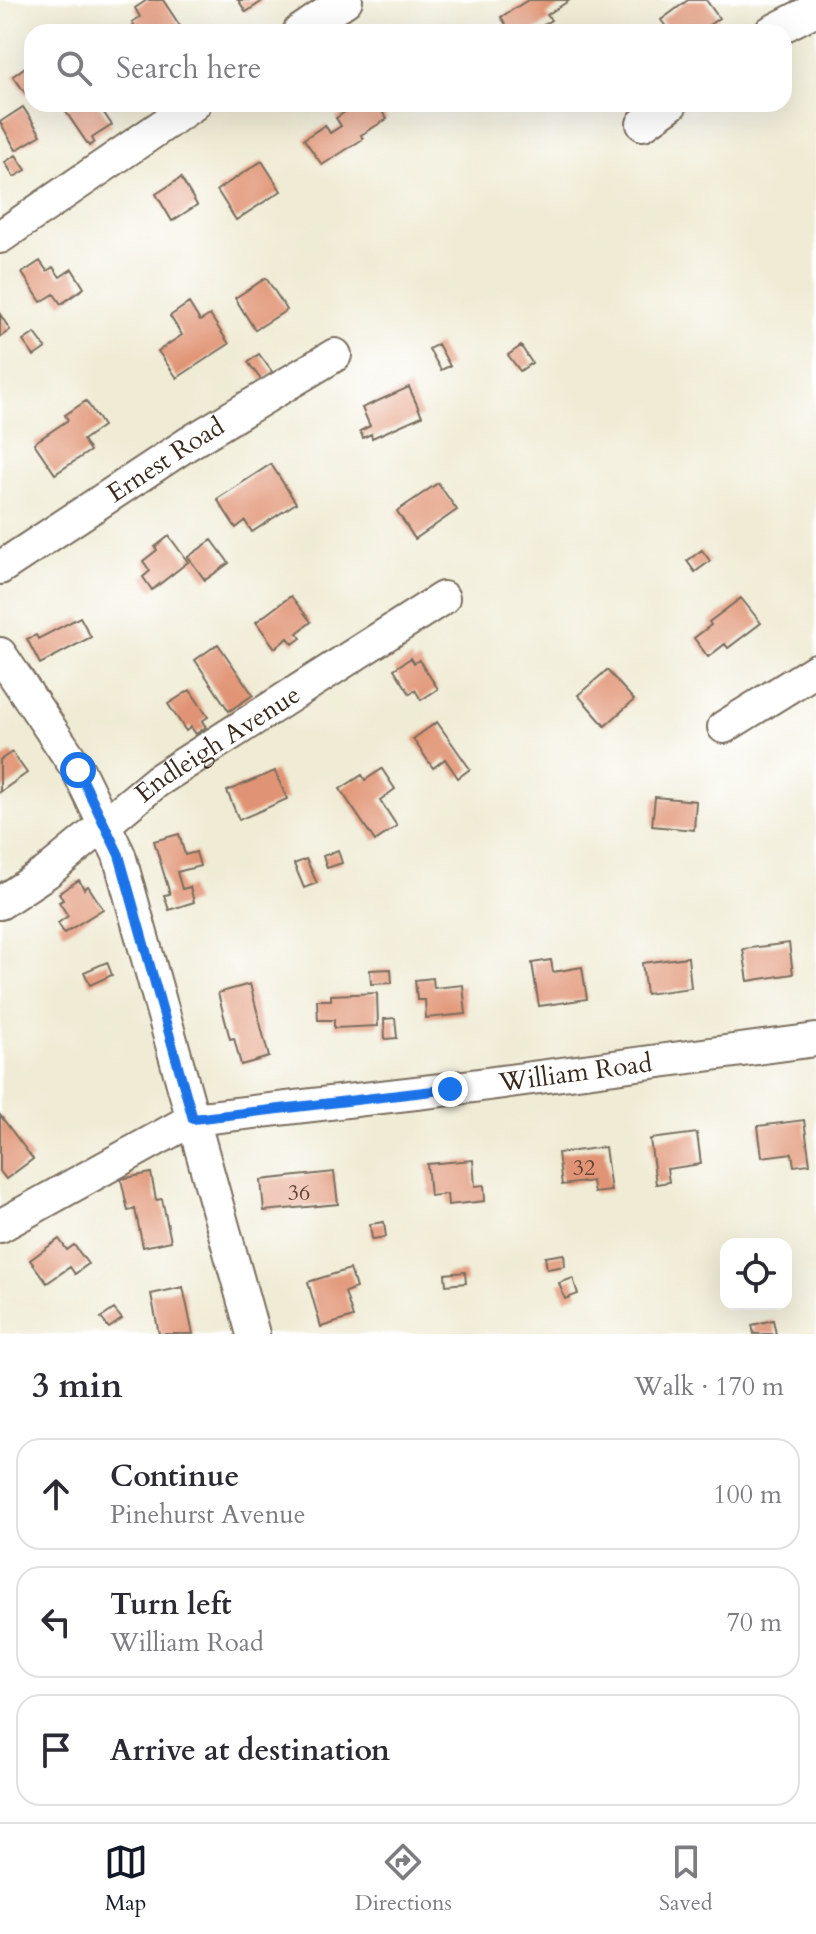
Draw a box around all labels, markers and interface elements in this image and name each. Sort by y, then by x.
search box [24,24,792,112]
icon: search [52,46,96,90]
text: Search here [116,48,261,89]
street label: Ernest Road [100,409,231,511]
street label: Endleigh Avenue [127,677,307,810]
route start [60,752,96,788]
street label: William Road [496,1045,654,1100]
route end [432,1071,468,1107]
house number: 32 [573,1153,595,1183]
house number: 36 [288,1178,310,1208]
map controls [720,1238,792,1310]
button: locate [720,1238,792,1310]
text: 3 min [32,1363,123,1409]
text: Walk · 170 m [634,1369,784,1404]
text: Continue [110,1456,239,1497]
icon: ahead [34,1472,78,1516]
text: 100 m [713,1477,782,1512]
text: Pinehurst Avenue [110,1497,306,1532]
text: Turn left [110,1584,232,1625]
icon: left [34,1600,78,1644]
text: 70 m [726,1605,782,1640]
text: William Road [110,1625,264,1660]
icon: arrive [34,1728,78,1772]
text: Arrive at destination [110,1730,390,1771]
tab: Map [104,1840,148,1918]
tab: Directions [355,1840,452,1918]
tab: Saved [659,1840,712,1918]

